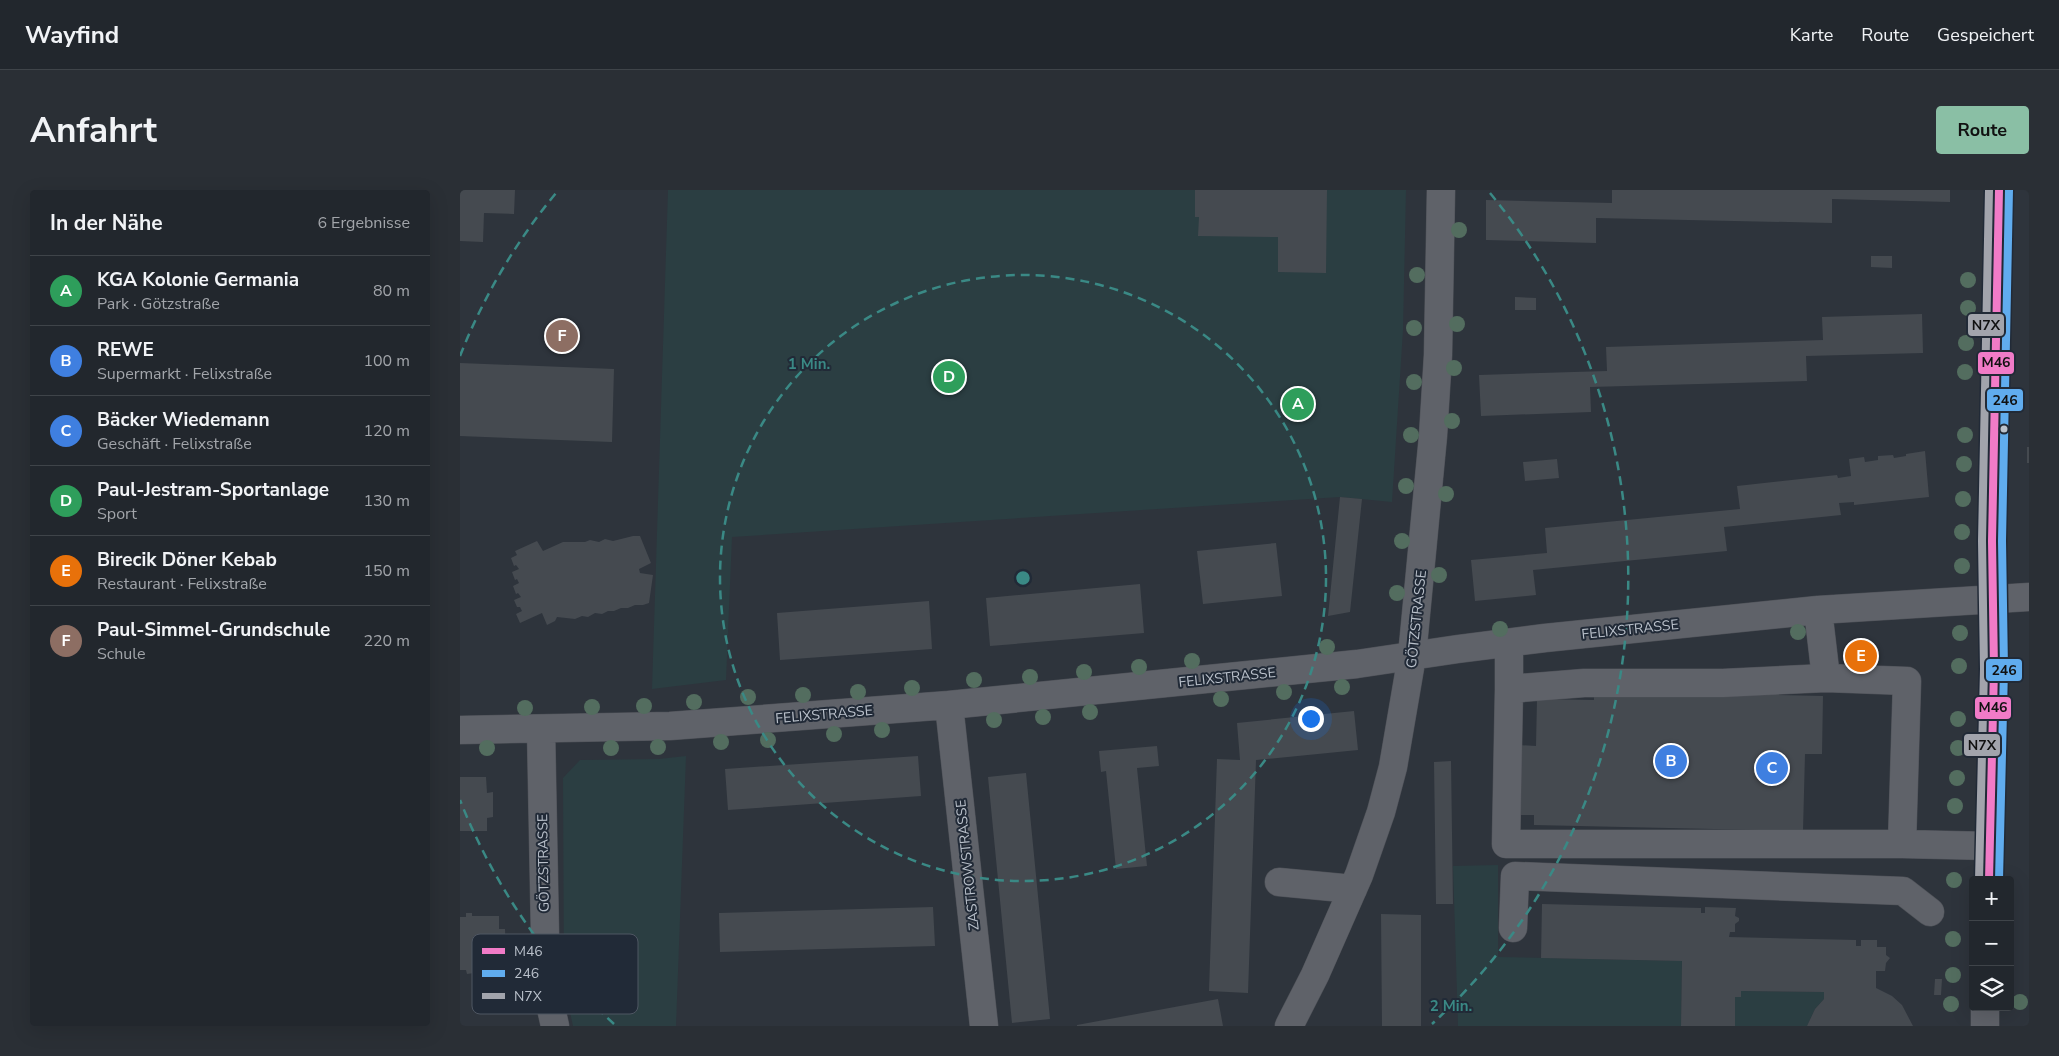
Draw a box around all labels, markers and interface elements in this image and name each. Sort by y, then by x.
text: Wayfind [25,19,119,51]
text: Karte [1790,23,1833,47]
text: Route [1861,23,1909,47]
text: Gespeichert [1937,23,2034,47]
button: Route [1936,106,2029,154]
text: Anfahrt [30,107,157,154]
text: In der Nähe [50,209,163,237]
text: 6 Ergebnisse [317,212,410,234]
text: KGA Kolonie Germania [97,267,299,293]
text: A [60,280,72,302]
text: 80 m [373,280,410,302]
text: Park · Götzstraße [97,293,220,315]
line badge: N7X [1967,313,2005,337]
text: N7X [1972,316,2001,335]
pin: F [546,317,578,355]
text: REWE [97,337,154,363]
text: B [60,350,72,372]
text: 100 m [363,350,410,372]
line badge: M46 [1977,351,2015,375]
text: M46 [1982,353,2010,372]
text: 1 Min. [788,354,830,374]
pin: D [933,358,965,396]
text: Supermarkt · Felixstraße [97,363,272,385]
pin: A [1282,385,1314,423]
line badge: 246 [1986,388,2024,412]
text: 246 [1992,391,2018,410]
text: Bäcker Wiedemann [97,407,270,433]
text: C [61,420,71,442]
text: 120 m [363,420,410,442]
unlabelled marker [1999,424,2009,434]
text: Geschäft · Felixstraße [97,433,252,455]
text: Paul-Jestram-Sportanlage [97,477,329,503]
text: D [60,490,72,512]
text: 130 m [363,490,410,512]
text: Sport [97,503,137,525]
text: Birecik Döner Kebab [97,547,277,573]
text: E [61,560,71,582]
text: 150 m [363,560,410,582]
centre of rings [1014,569,1032,587]
street label: GÖTZSTRASSE [1402,569,1431,669]
text: Restaurant · Felixstraße [97,573,267,595]
street label: FELIXSTRASSE [1581,615,1680,644]
text: Paul-Simmel-Grundschule [97,617,330,643]
text: F [62,630,71,652]
text: 220 m [363,630,410,652]
pin: E [1845,637,1877,675]
text: Schule [97,643,145,665]
line badge: 246 [1985,658,2023,682]
text: 246 [1991,661,2017,680]
street label: FELIXSTRASSE [1178,663,1277,692]
line badge: M46 [1974,696,2012,720]
text: M46 [1979,698,2007,717]
street label: FELIXSTRASSE [775,701,873,728]
your location [1298,706,1324,732]
line badge: N7X [1963,733,2001,757]
text: N7X [1968,736,1997,755]
pin: B [1655,742,1687,780]
pin: C [1756,749,1788,787]
street label: ZASTROWSTRASSE [951,798,984,931]
street label: GÖTZSTRASSE [533,814,554,912]
map controls [1969,876,2014,1011]
button: + [1969,876,2014,921]
button: − [1969,921,2014,966]
legend [472,934,638,1014]
text: M46 [514,942,543,961]
text: 246 [514,964,539,983]
button: layers [1969,966,2014,1011]
text: N7X [514,987,542,1006]
text: 2 Min. [1430,996,1472,1016]

